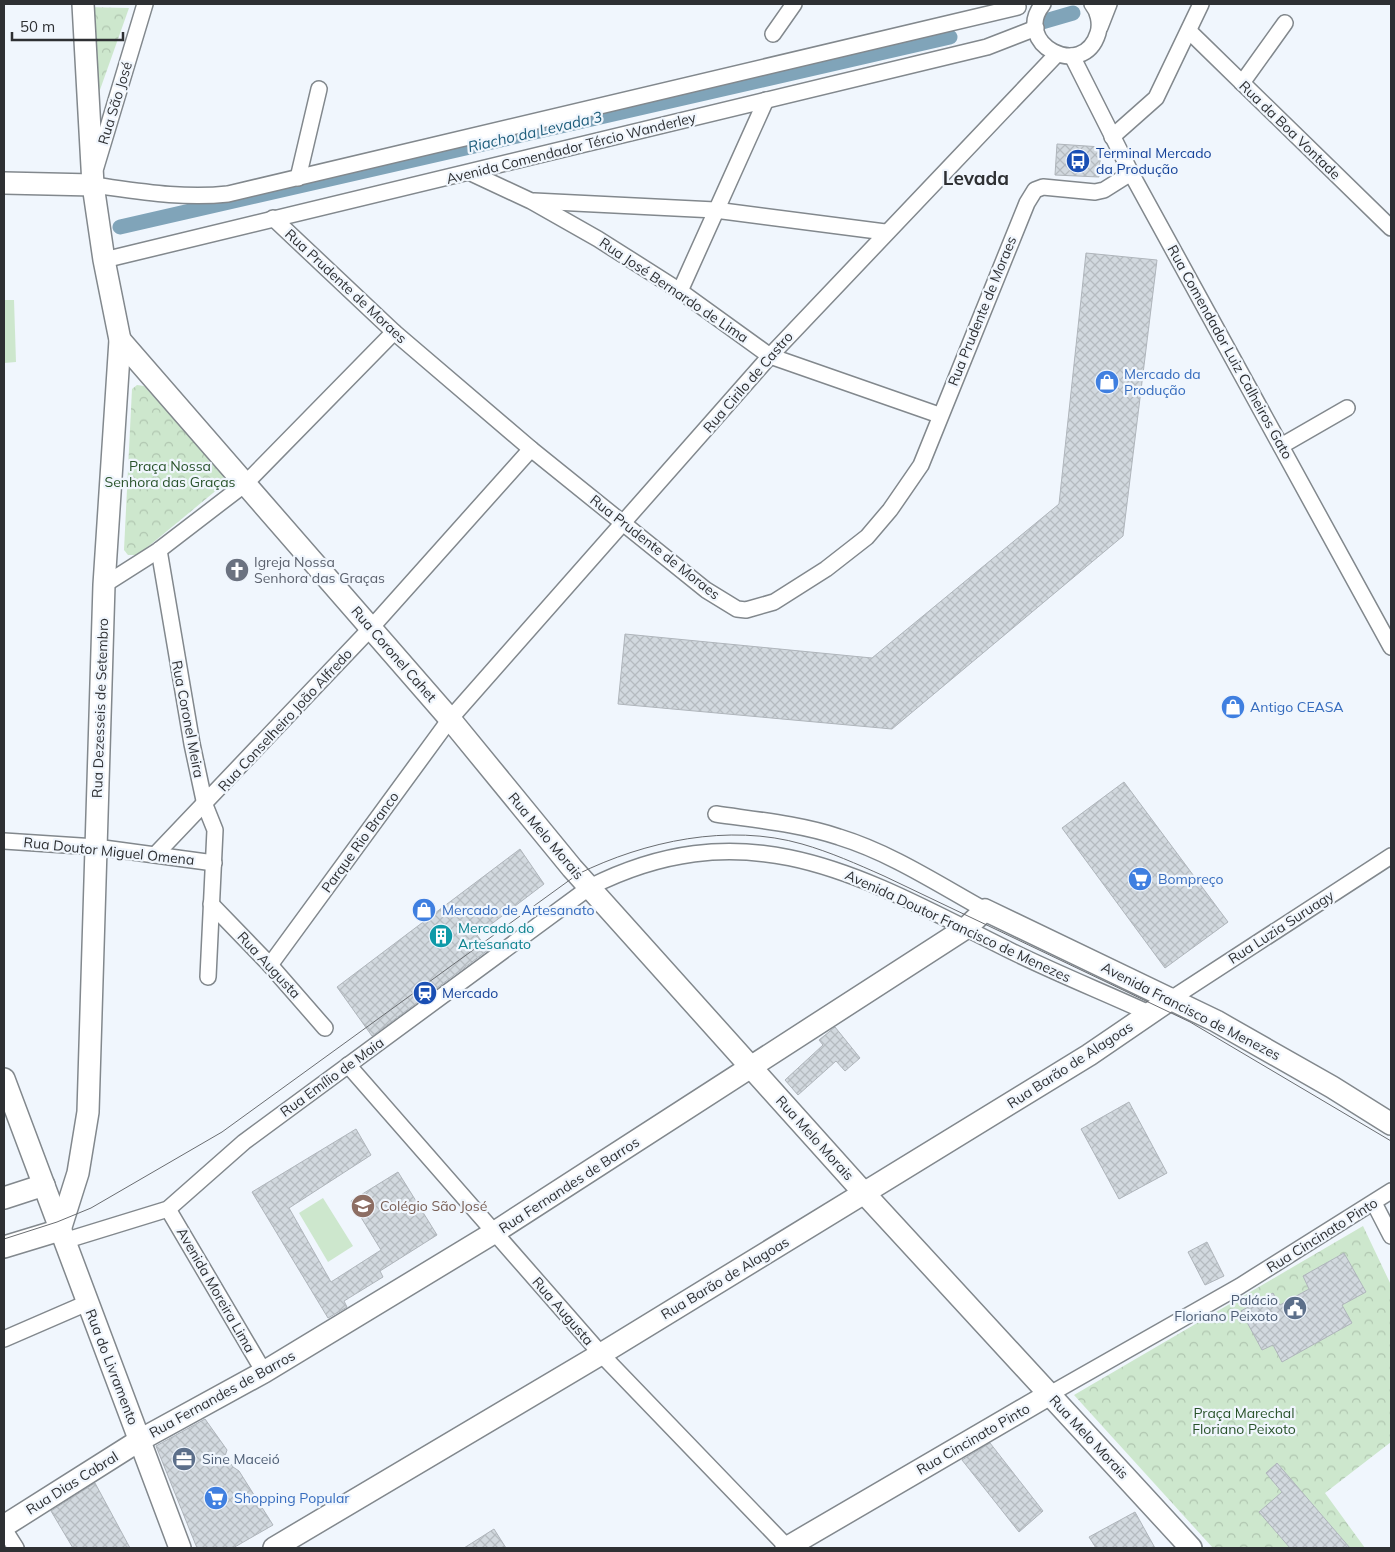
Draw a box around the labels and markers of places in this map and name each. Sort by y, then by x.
place label: Terminal Mercado da Produção [1096,144,1212,178]
bus stop icon: Terminal Mercado da Produção [1065,148,1091,174]
place label: Mercado da Produção [1124,365,1201,399]
shop icon: Mercado da Produção [1094,369,1120,395]
place label: Igreja Nossa Senhora das Graças [254,553,385,587]
church icon: Igreja Nossa Senhora das Graças [224,557,250,583]
shop icon: Antigo CEASA [1220,694,1246,720]
place label: Antigo CEASA [1250,698,1344,716]
supermarket icon: Bompreço [1127,866,1153,892]
place label: Bompreço [1158,870,1224,888]
shop icon: Mercado de Artesanato [411,897,437,923]
place label: Mercado de Artesanato [442,901,595,919]
place label: Mercado do Artesanato [458,919,534,953]
building icon: Mercado do Artesanato [428,923,454,949]
station icon: Mercado [412,980,438,1006]
place label: Mercado [442,984,498,1002]
school or university icon: Colégio São José [350,1193,376,1219]
place label: Colégio São José [380,1197,487,1215]
place label: Palácio Floriano Peixoto [1174,1291,1278,1325]
public building icon: Palácio Floriano Peixoto [1282,1295,1308,1321]
office icon: Sine Maceió [171,1446,197,1472]
place label: Sine Maceió [202,1450,280,1468]
supermarket icon: Shopping Popular [203,1485,229,1511]
place label: Shopping Popular [234,1489,350,1507]

